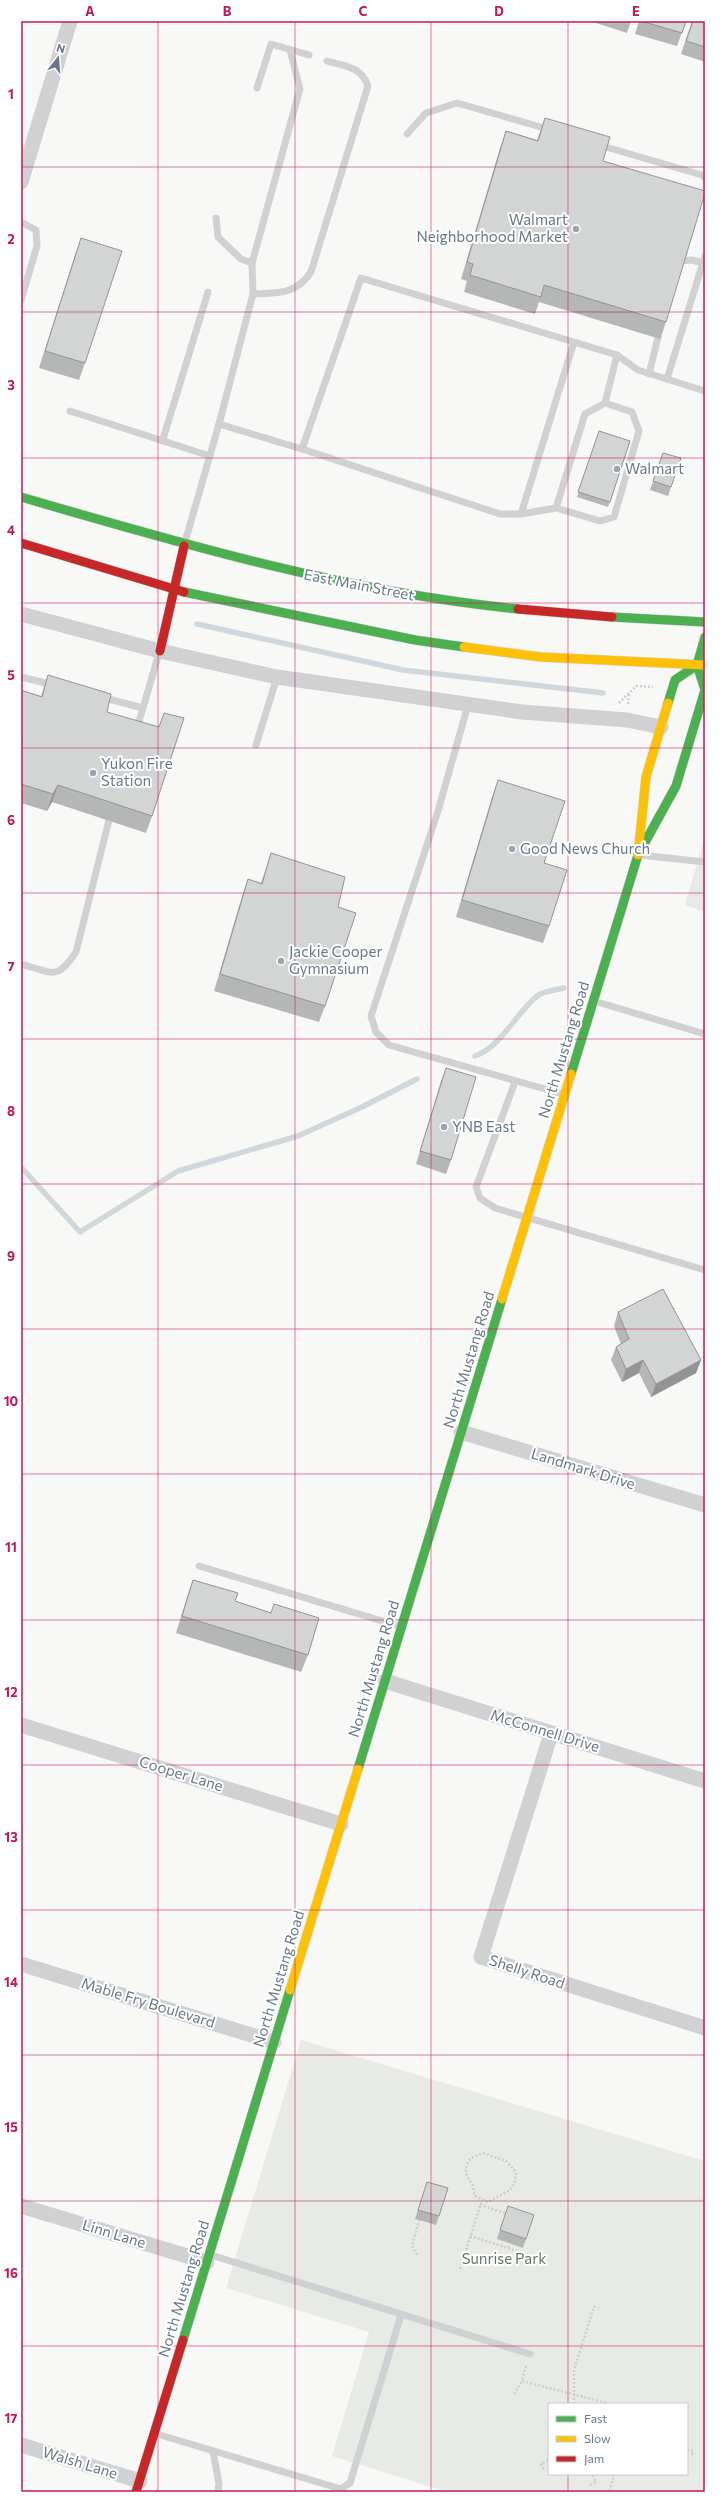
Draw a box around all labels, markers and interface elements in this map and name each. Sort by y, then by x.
text: A [85,3,95,19]
text: B [223,3,232,19]
text: C [359,3,368,19]
text: D [494,3,504,19]
text: E [632,3,640,19]
north arrow [38,38,78,78]
text: N [55,41,67,55]
text: 1 [8,86,14,102]
place label: Walmart Neighborhood Market [417,210,568,245]
marker: Walmart Neighborhood Market [571,224,581,234]
text: 2 [7,231,15,247]
text: 3 [7,377,15,393]
place label: Walmart [625,459,684,477]
marker: Walmart [612,464,622,474]
text: 4 [7,522,15,538]
street label: East Main Street [302,564,416,604]
text: 5 [7,667,15,683]
place label: Yukon Fire Station [101,754,173,789]
marker: Yukon Fire Station [88,768,98,778]
text: 6 [7,812,15,828]
place label: Good News Church [520,839,650,857]
marker: Good News Church [507,844,517,854]
place label: Jackie Cooper Gymnasium [289,942,382,977]
marker: Jackie Cooper Gymnasium [276,956,286,966]
text: 7 [7,958,15,974]
street label: North Mustang Road [534,979,592,1120]
text: 8 [7,1103,15,1119]
place label: YNB East [452,1117,515,1135]
marker: YNB East [439,1122,449,1132]
text: 9 [7,1248,15,1264]
street label: North Mustang Road [439,1289,497,1430]
text: 10 [4,1393,19,1409]
street label: Landmark Drive [529,1444,638,1492]
text: 11 [5,1539,17,1555]
street label: North Mustang Road [344,1598,402,1739]
text: 12 [4,1684,18,1700]
street label: McConnell Drive [489,1705,602,1755]
street label: Cooper Lane [137,1752,226,1794]
text: 13 [4,1829,18,1845]
street label: North Mustang Road [249,1908,307,2049]
street label: Shelly Road [487,1950,567,1992]
street label: Mable Fry Boulevard [79,1973,217,2031]
text: 14 [4,1974,18,1990]
text: 15 [4,2119,18,2135]
street label: Linn Lane [80,2215,148,2251]
street label: North Mustang Road [154,2218,212,2359]
park label: Sunrise Park [462,2249,546,2267]
text: 16 [4,2265,18,2281]
legend [548,2403,688,2475]
text: 17 [4,2410,18,2426]
text: Fast [584,2411,607,2425]
text: Slow [584,2431,611,2445]
street label: Walsh Lane [41,2442,120,2482]
text: Jam [584,2451,604,2466]

